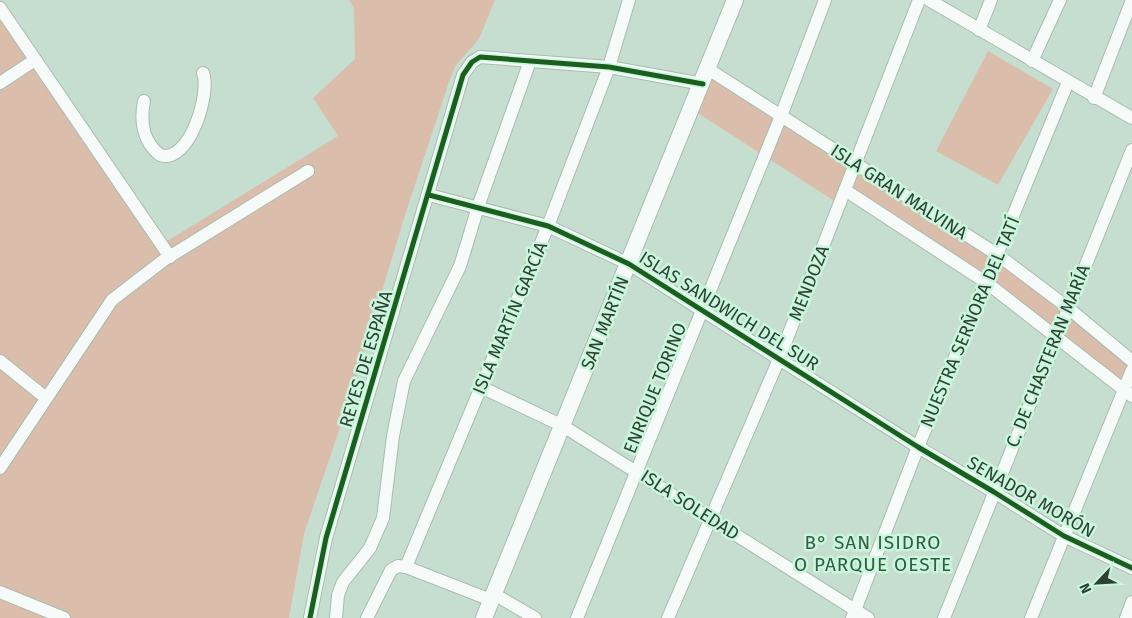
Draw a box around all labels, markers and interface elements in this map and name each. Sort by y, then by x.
street label: ISLA GRAN MALVINA [826,140,972,245]
street label: NUESTRA SERÑORA DEL TATÍ [915,213,1024,431]
street label: ISLA MARTÍN GARCÍA [467,237,552,398]
street label: MENDOZA [784,242,834,324]
street label: ISLAS SANDWICH DEL SUR [635,247,823,375]
street label: C. DE CHASTERAN MARÍA [1000,260,1095,451]
street label: SAN MARTÍN [575,273,634,373]
street label: REYES DE ESPAÑA [334,287,397,430]
street label: ENRIQUE TORINO [619,319,691,457]
street label: SENADOR MORÓN [963,452,1099,542]
street label: ISLA SOLEDAD [636,465,744,545]
district label: B° SAN ISIDRO O PARQUE OESTE [794,531,952,576]
north arrow [1072,558,1122,608]
text: N [1076,580,1095,596]

